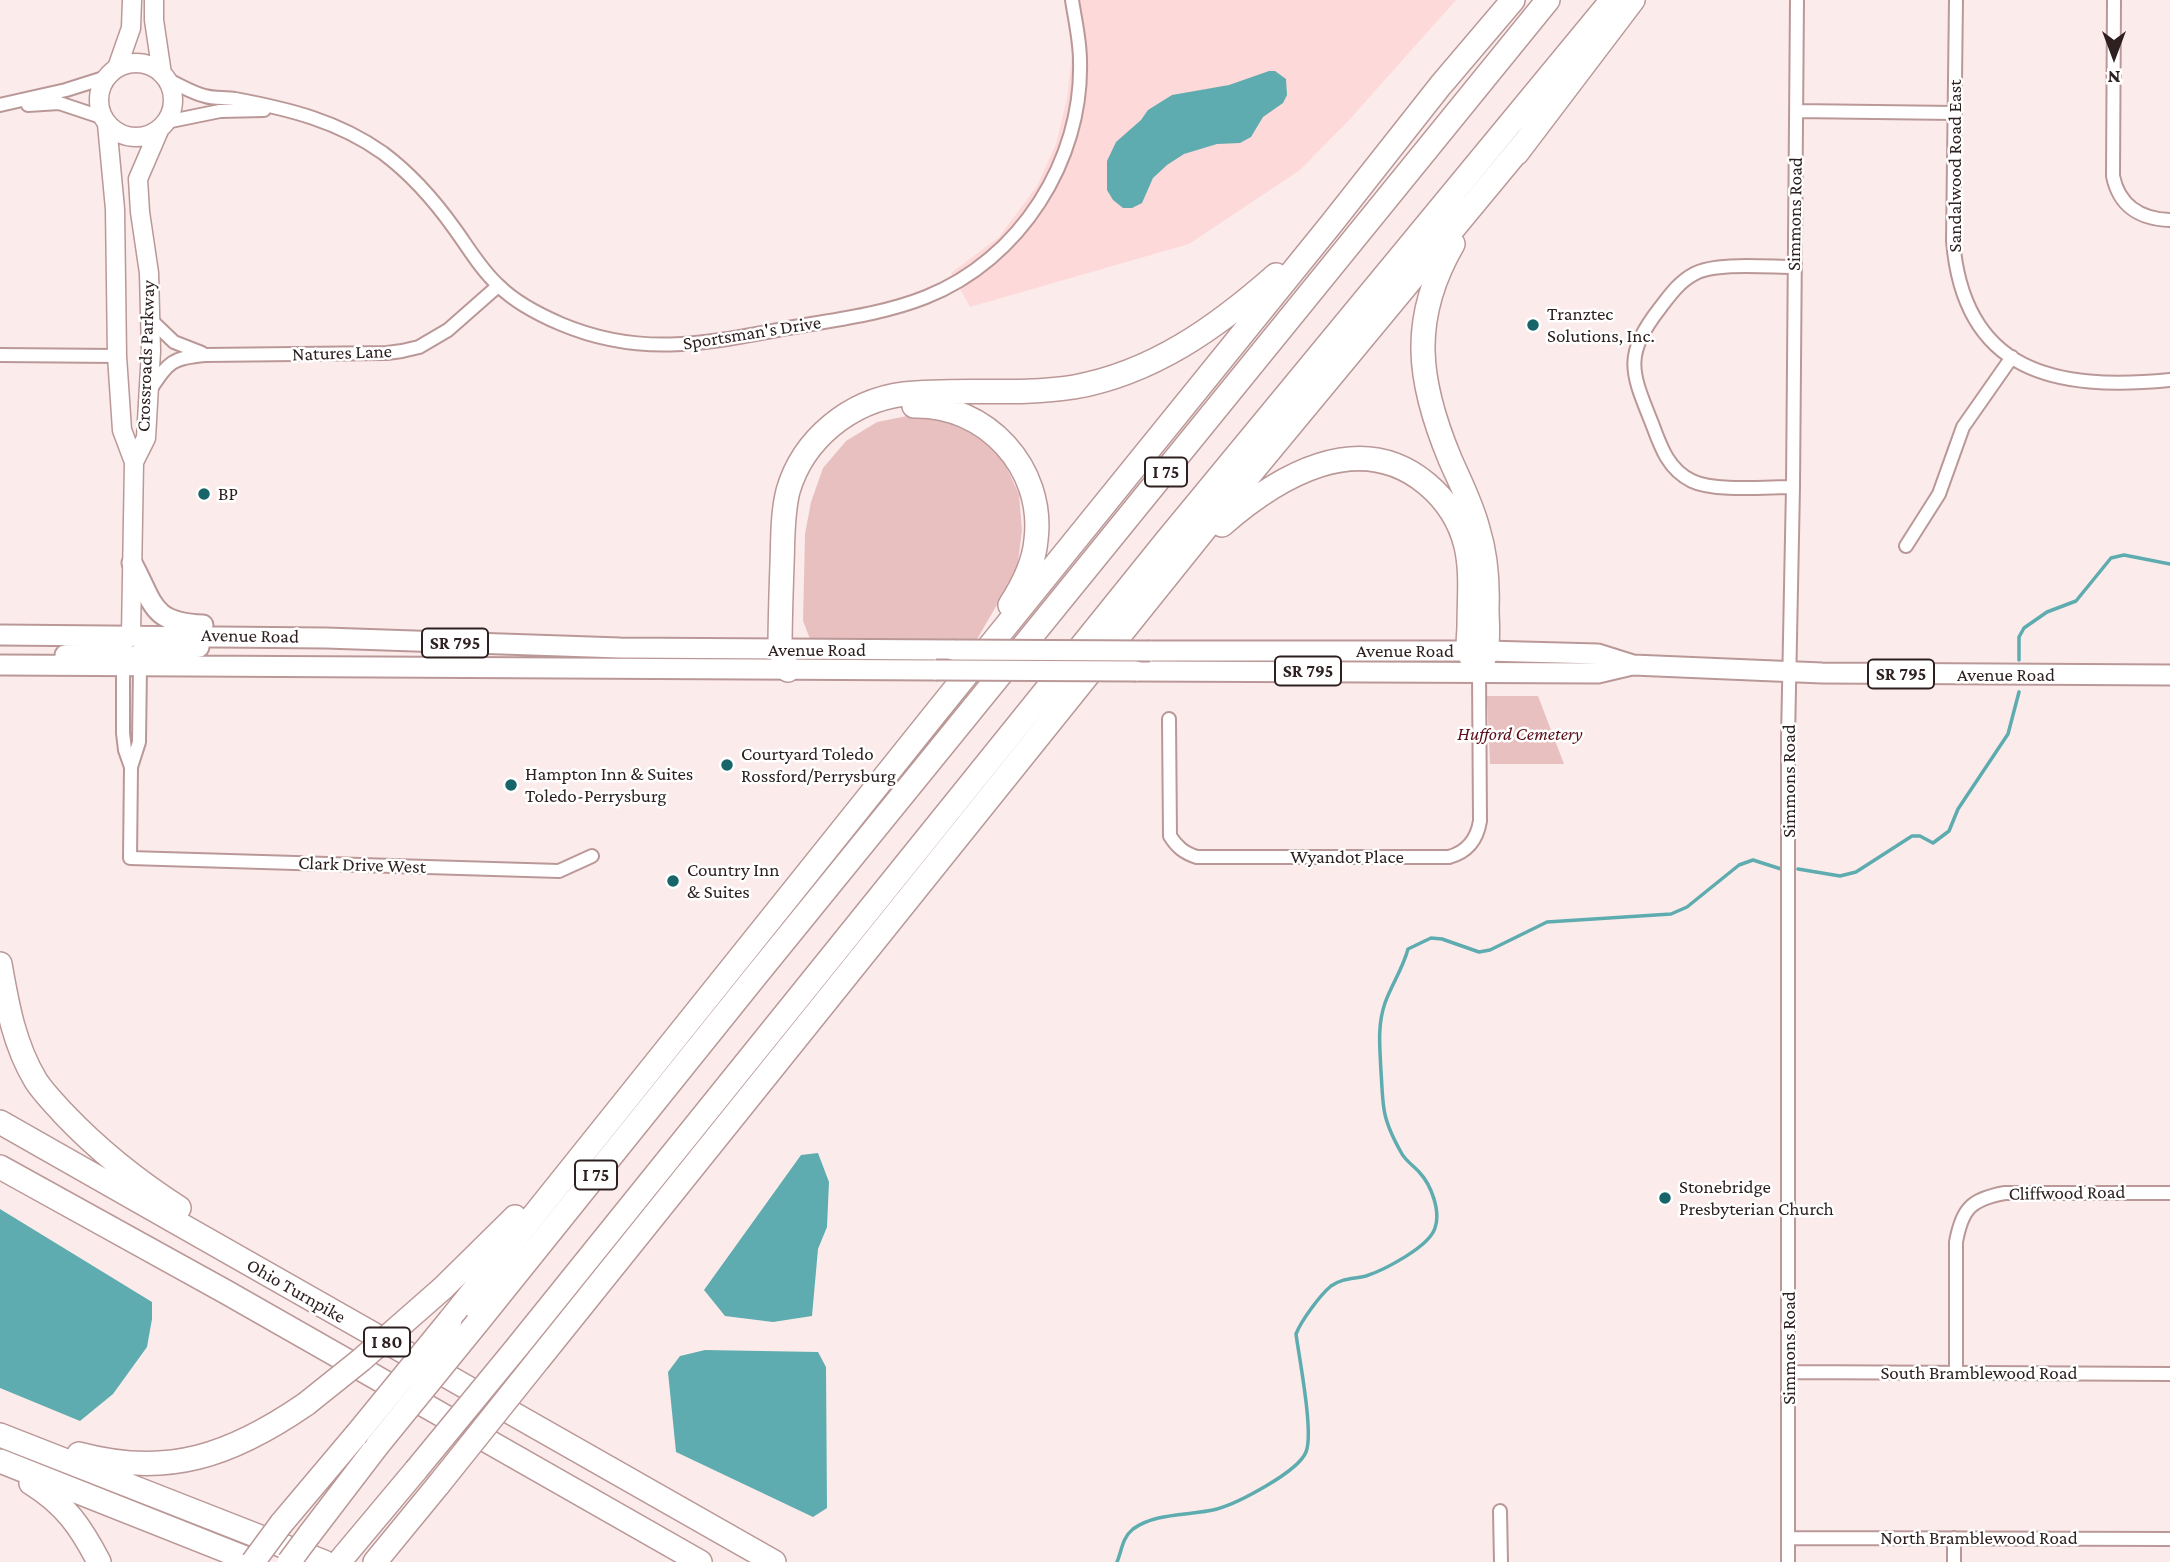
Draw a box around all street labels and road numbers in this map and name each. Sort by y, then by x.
street label: Sandalwood Road East [1944,80,1966,252]
street label: Simmons Road [1783,157,1807,271]
street label: Crossroads Parkway [132,280,160,432]
street label: Sportsman's Drive [681,311,823,355]
street label: Natures Lane [292,340,392,366]
road number: I 75 [1145,458,1187,486]
street label: Avenue Road [201,624,299,648]
road number: SR 795 [422,628,488,658]
street label: Avenue Road [768,639,866,661]
street label: Avenue Road [1356,640,1454,662]
road number: SR 795 [1275,656,1341,686]
road number: SR 795 [1868,660,1934,688]
street label: Avenue Road [1957,664,2055,686]
street label: Simmons Road [1778,724,1800,838]
street label: Wyandot Place [1290,846,1404,868]
street label: Clark Drive West [298,851,426,879]
road number: I 75 [575,1160,617,1190]
street label: Cliffwood Road [2008,1181,2126,1205]
street label: Ohio Turnpike [242,1254,350,1328]
street label: Simmons Road [1778,1291,1800,1405]
road number: I 80 [364,1328,410,1357]
street label: South Bramblewood Road [1880,1362,2078,1384]
street label: North Bramblewood Road [1880,1527,2078,1549]

